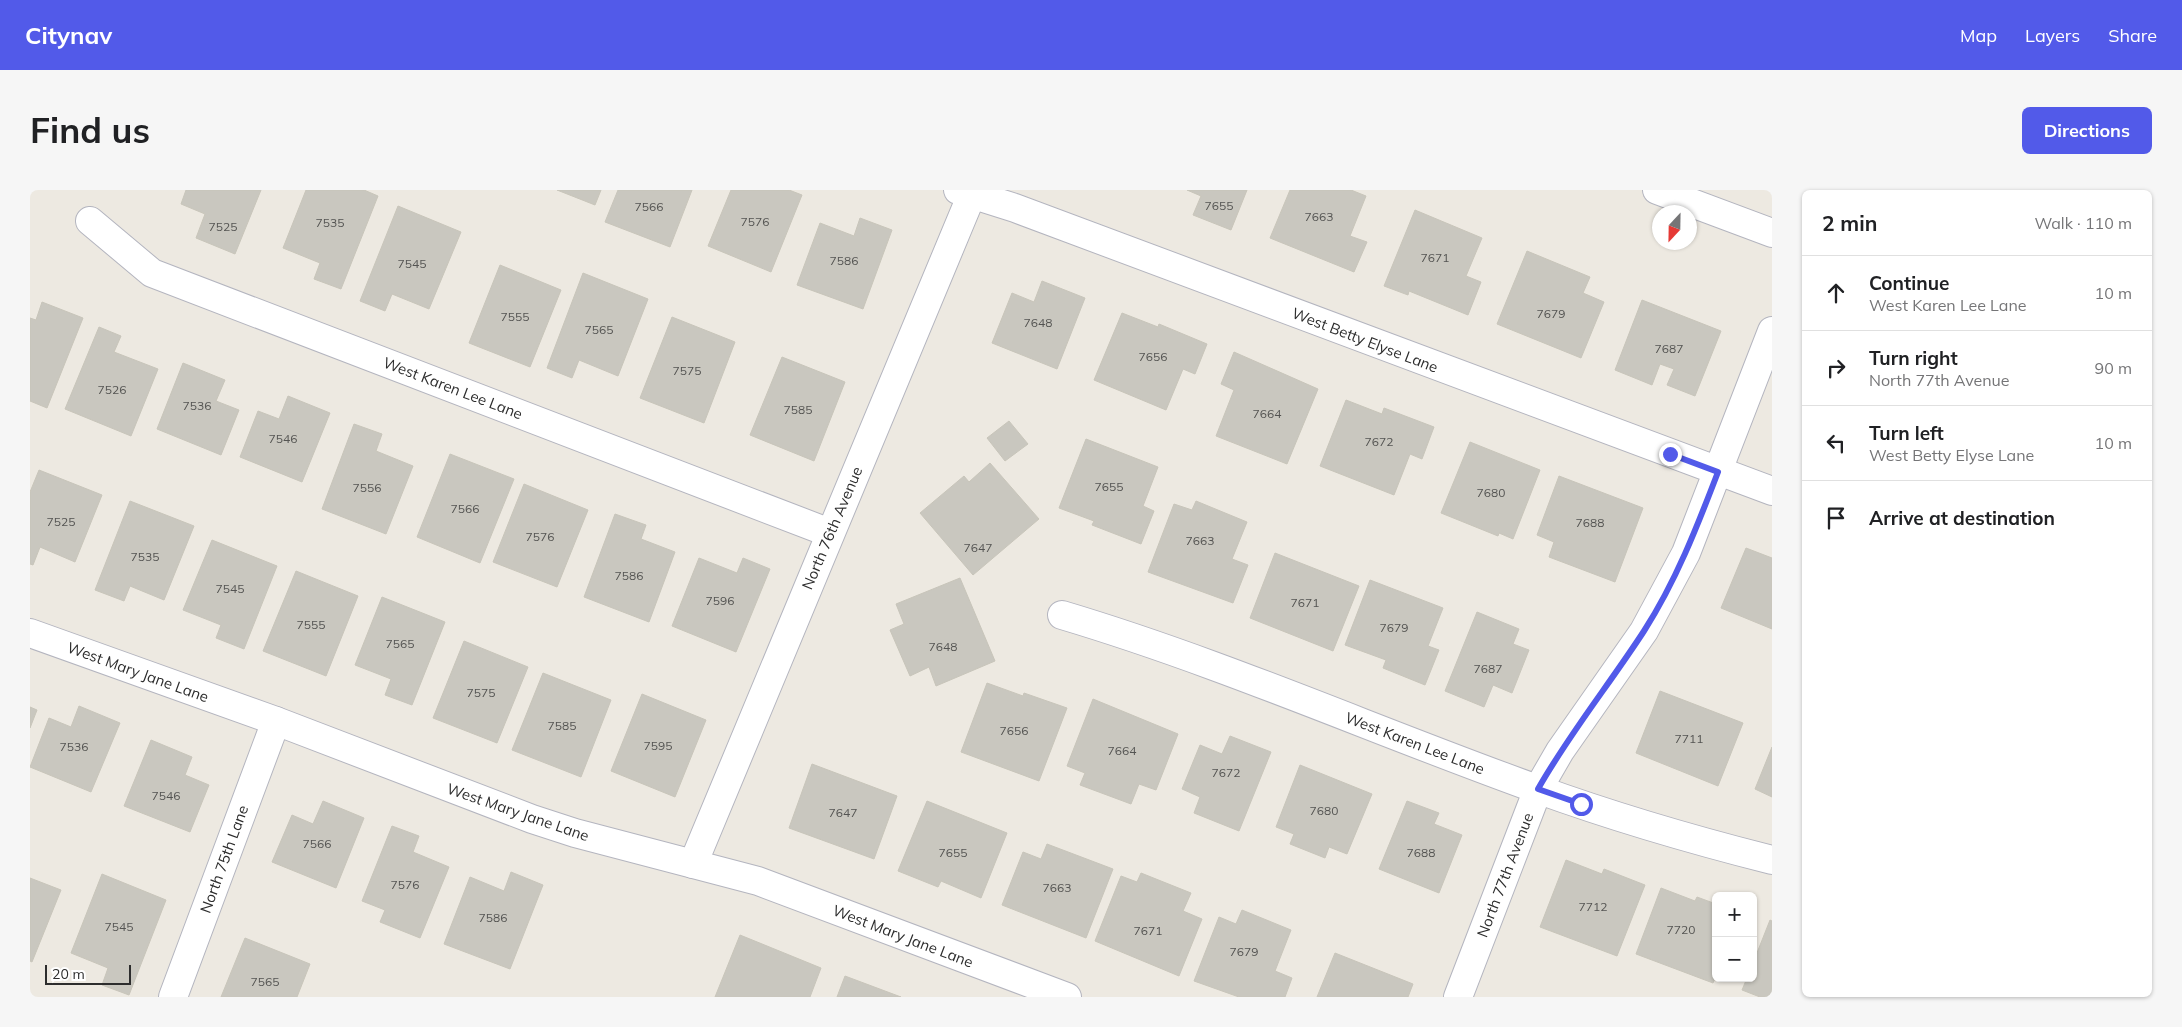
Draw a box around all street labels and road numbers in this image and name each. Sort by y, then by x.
street label: West Betty Elyse Lane [1289,303,1441,377]
street label: West Karen Lee Lane [381,353,525,423]
street label: North 76th Avenue [798,464,866,592]
street label: West Mary Jane Lane [65,638,211,706]
street label: West Karen Lee Lane [1343,708,1487,778]
street label: West Mary Jane Lane [444,779,592,845]
street label: North 75th Lane [196,802,252,916]
street label: North 77th Avenue [1473,810,1537,940]
street label: West Mary Jane Lane [830,900,976,972]

